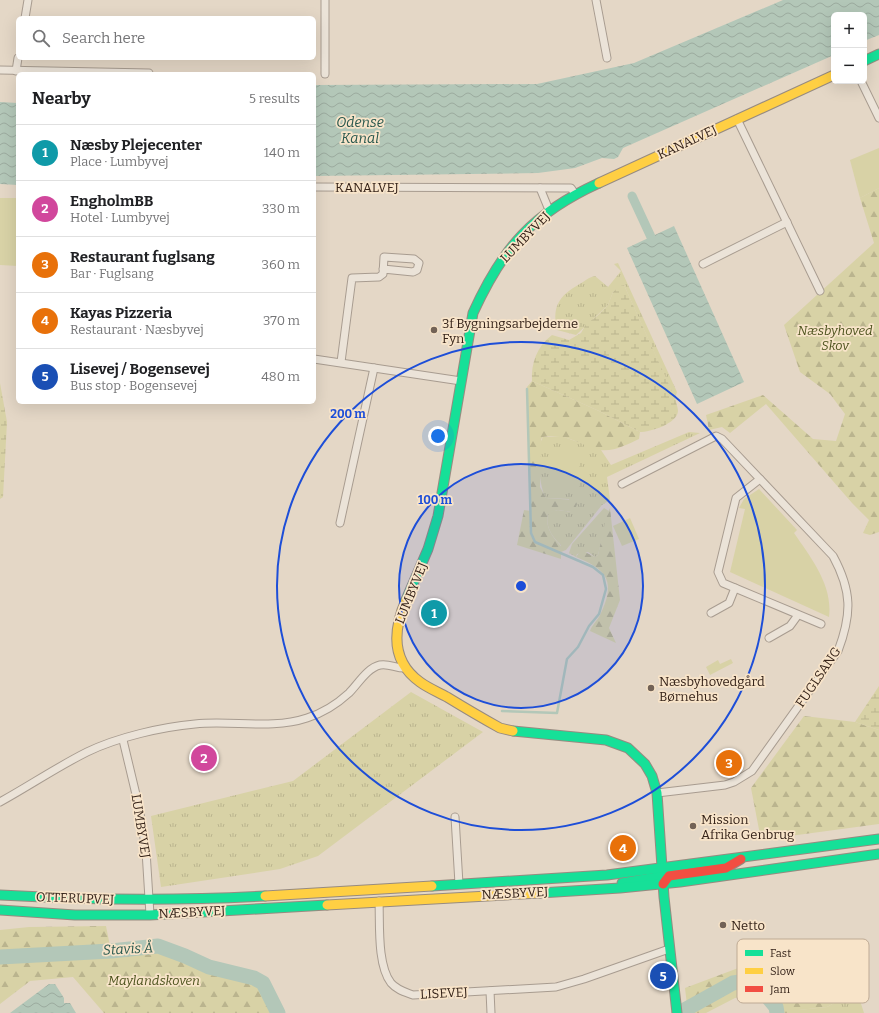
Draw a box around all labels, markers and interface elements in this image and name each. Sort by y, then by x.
map controls [831,12,867,84]
button: + [831,12,867,48]
search box [16,16,316,60]
icon: search [30,27,52,49]
text: Search here [62,29,145,47]
button: − [831,48,867,84]
text: Nearby [32,88,91,109]
text: 5 results [249,91,300,106]
water label: Odense Kanal [336,114,384,147]
street label: KANALVEJ [655,122,719,162]
text: Næsby Plejecenter [70,136,202,154]
text: 1 [42,145,48,160]
text: 140 m [264,145,300,160]
text: Place · Lumbyvej [70,154,169,169]
street label: KANALVEJ [335,180,399,195]
text: EngholmBB [70,192,153,210]
text: 2 [41,201,49,216]
text: 330 m [262,201,300,216]
street label: LUMBYVEJ [497,208,553,266]
text: Hotel · Lumbyvej [70,210,170,225]
text: Restaurant fuglsang [70,248,215,266]
text: 3 [41,257,49,272]
text: 360 m [262,257,300,272]
text: Bar · Fuglsang [70,266,154,281]
text: Kayas Pizzeria [70,304,172,322]
text: 4 [41,313,49,328]
text: 370 m [263,313,300,328]
place label: 3f Bygningsarbejderne Fyn [442,316,578,346]
text: Restaurant · Næsbyvej [70,322,204,337]
park label: Næsbyhoved Skov [797,323,873,353]
marker: 3f Bygningsarbejderne Fyn [429,325,439,335]
text: Lisevej / Bogensevej [70,360,210,378]
text: 5 [41,369,49,384]
text: 480 m [261,369,300,384]
text: Bus stop · Bogensevej [70,378,197,393]
text: 200 m [330,407,366,421]
your location [428,426,448,446]
text: 100 m [418,493,453,507]
street label: LUMBYVEJ [392,560,430,626]
centre of rings [514,579,528,593]
pin: 1 [421,598,447,628]
street label: FUGLSANG [792,644,844,710]
place label: Næsbyhovedgård Børnehus [659,674,765,704]
marker: Næsbyhovedgård Børnehus [646,683,656,693]
pin: 2 [191,743,217,773]
pin: 3 [716,748,742,778]
street label: LUMBYVEJ [129,793,153,859]
place label: Mission Afrika Genbrug [701,812,794,842]
marker: Mission Afrika Genbrug [688,821,698,831]
pin: 4 [610,833,636,863]
street label: NÆSBYVEJ [481,884,549,902]
street label: OTTERUPVEJ [36,889,114,907]
street label: NÆSBYVEJ [158,903,226,921]
place label: Netto [731,918,765,933]
marker: Netto [718,920,728,930]
water label: Stavis Å [102,938,154,959]
legend [737,939,869,1003]
text: Fast [770,947,791,960]
pin: 5 [650,961,676,991]
text: Slow [770,965,795,978]
park label: Maylandskoven [108,973,200,988]
text: Jam [769,983,790,996]
street label: LISEVEJ [420,984,468,1002]

